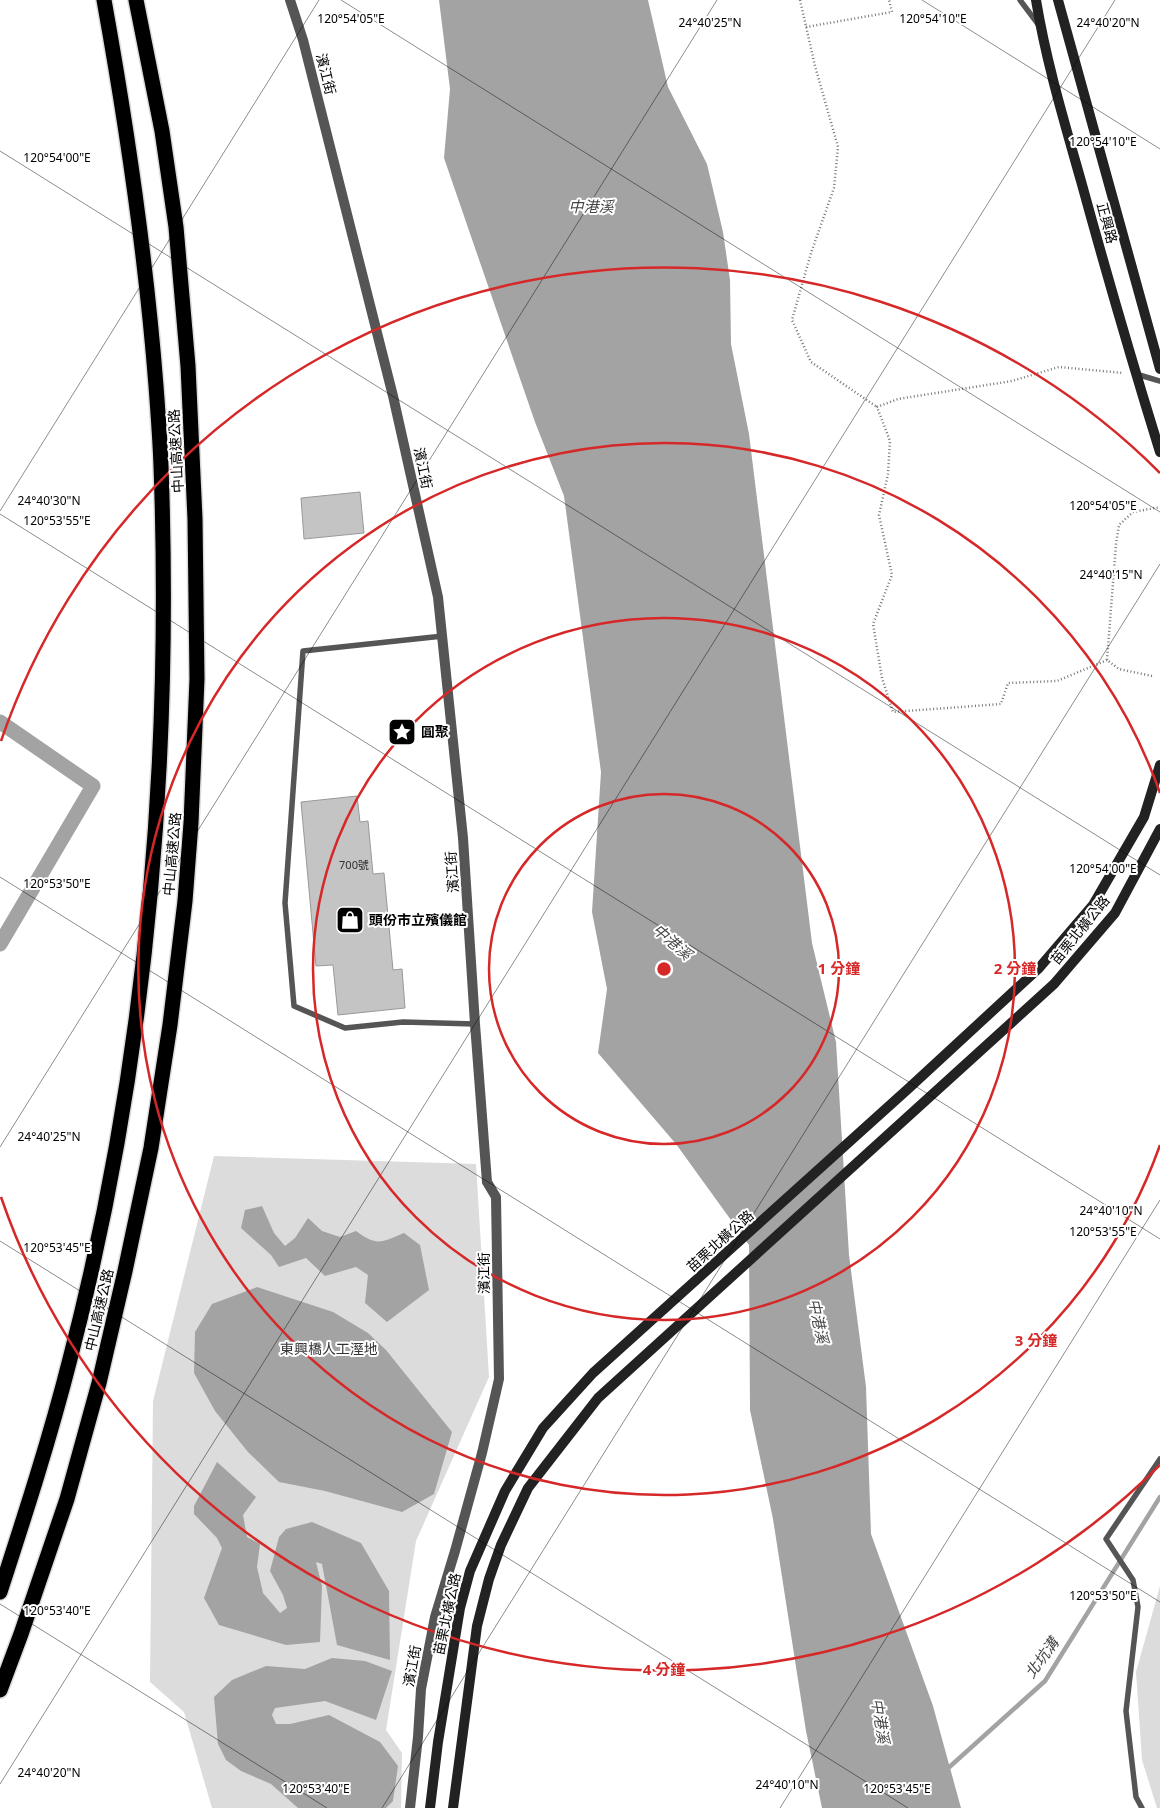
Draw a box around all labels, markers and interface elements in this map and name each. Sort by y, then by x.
text: 120°54'05"E [317,10,385,27]
text: 120°54'10"E [899,10,967,27]
text: 24°40'25"N [678,14,742,31]
text: 24°40'20"N [1076,14,1140,31]
street label: 濱江街 [312,51,341,97]
text: 120°54'10"E [1069,133,1137,150]
text: 120°54'00"E [23,149,91,166]
water label: 中港溪 [568,196,615,216]
street label: 正興路 [1093,200,1122,246]
street label: 中山高速公路 [164,409,187,493]
street label: 濱江街 [410,445,437,490]
text: 24°40'30"N [17,492,81,509]
text: 120°54'05"E [1069,497,1137,514]
text: 120°53'55"E [23,512,91,529]
text: 24°40'15"N [1079,566,1143,583]
place icon: 圓聚 [387,717,417,747]
place label: 圓聚 [421,722,449,741]
street label: 中山高速公路 [158,811,185,897]
street label: 濱江街 [441,850,462,894]
house number: 700號 [339,857,369,872]
text: 120°54'00"E [1069,860,1137,877]
text: 120°53'50"E [23,875,91,892]
street label: 苗栗北橫公路 [1046,891,1113,968]
shop icon: 頭份市立殯儀館 [335,905,365,935]
place label: 頭份市立殯儀館 [369,910,467,929]
water label: 中港溪 [649,919,698,965]
text: 1 分鐘 [818,958,860,978]
text: 2 分鐘 [994,958,1036,978]
centre of rings [655,960,673,978]
text: 24°40'25"N [17,1128,81,1145]
text: 24°40'10"N [1079,1202,1143,1219]
street label: 苗栗北橫公路 [682,1205,757,1276]
text: 120°53'55"E [1069,1223,1137,1240]
text: 120°53'45"E [23,1239,91,1256]
street label: 濱江街 [474,1252,493,1294]
street label: 中山高速公路 [80,1267,117,1353]
water label: 中港溪 [805,1297,834,1347]
text: 3 分鐘 [1015,1330,1057,1350]
park label: 東興橋人工溼地 [280,1339,378,1358]
street label: 苗栗北橫公路 [428,1571,465,1657]
text: 120°53'50"E [1069,1587,1137,1604]
text: 120°53'40"E [23,1602,91,1619]
water label: 北坑溝 [1020,1632,1064,1681]
street label: 濱江街 [399,1644,425,1688]
text: 4 分鐘 [643,1659,685,1679]
water label: 中港溪 [868,1697,895,1747]
text: 24°40'20"N [17,1764,81,1781]
text: 24°40'10"N [755,1776,819,1793]
text: 120°53'40"E [282,1780,350,1797]
text: 120°53'45"E [863,1780,931,1797]

